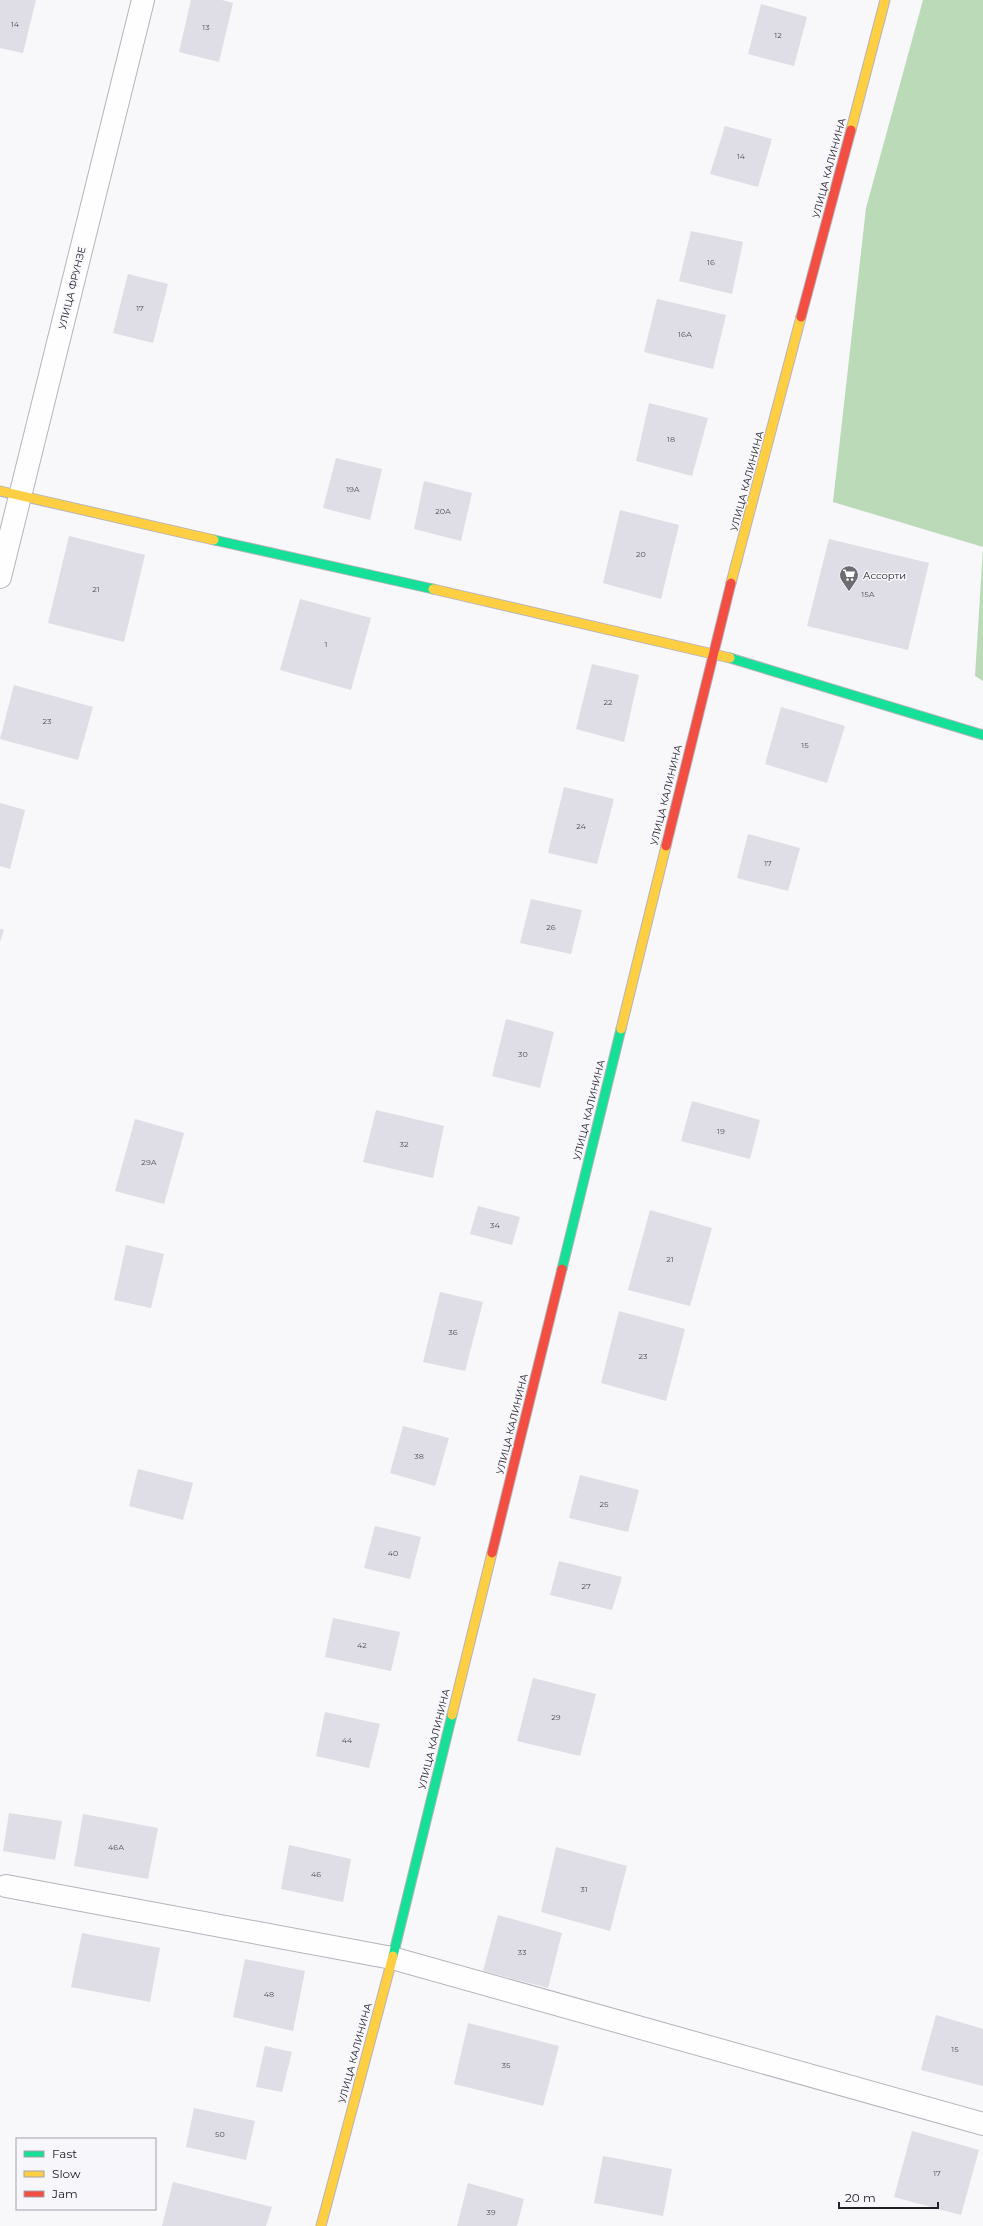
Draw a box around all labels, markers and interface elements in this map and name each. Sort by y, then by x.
house number: 14 [11,19,20,29]
house number: 13 [202,22,210,32]
house number: 12 [774,30,782,40]
street label: УЛИЦА КАЛИНИНА [809,116,849,220]
house number: 14 [737,151,746,161]
street label: УЛИЦА ФРУНЗЕ [55,245,89,331]
house number: 16 [707,257,715,267]
house number: 17 [136,303,144,313]
house number: 16А [678,329,692,339]
street label: УЛИЦА КАЛИНИНА [727,429,767,533]
house number: 18 [667,434,675,444]
house number: 19А [346,484,360,494]
house number: 20А [435,506,451,516]
house number: 20 [636,549,646,559]
supermarket icon: Ассорти [838,564,860,592]
place label: Ассорти [863,569,906,582]
house number: 21 [92,584,100,594]
house number: 15А [861,589,875,599]
house number: 1 [325,639,327,649]
house number: 22 [603,697,613,707]
house number: 23 [42,716,52,726]
house number: 15 [801,740,809,750]
street label: УЛИЦА КАЛИНИНА [647,743,685,847]
house number: 24 [576,821,587,831]
house number: 17 [764,858,772,868]
house number: 26 [546,922,556,932]
house number: 30 [518,1049,528,1059]
street label: УЛИЦА КАЛИНИНА [570,1058,608,1162]
house number: 19 [717,1126,725,1136]
house number: 32 [399,1139,409,1149]
house number: 29А [141,1157,157,1167]
house number: 34 [490,1220,501,1230]
house number: 21 [666,1254,674,1264]
house number: 36 [448,1327,458,1337]
house number: 23 [638,1351,648,1361]
street label: УЛИЦА КАЛИНИНА [493,1372,531,1476]
house number: 38 [414,1451,424,1461]
house number: 25 [599,1499,609,1509]
house number: 40 [388,1548,398,1558]
house number: 27 [581,1581,591,1591]
house number: 42 [357,1640,367,1650]
street label: УЛИЦА КАЛИНИНА [415,1687,453,1791]
house number: 29 [551,1712,561,1722]
house number: 44 [342,1735,353,1745]
house number: 46А [108,1842,124,1852]
house number: 46 [311,1869,321,1879]
house number: 31 [580,1884,588,1894]
house number: 33 [518,1947,527,1957]
house number: 48 [264,1989,274,1999]
street label: УЛИЦА КАЛИНИНА [335,2001,375,2105]
house number: 15 [951,2044,959,2054]
house number: 35 [502,2060,511,2070]
house number: 50 [215,2129,225,2139]
legend [16,2138,156,2210]
text: Fast [52,2146,77,2161]
text: Slow [52,2166,81,2181]
house number: 17 [933,2168,941,2178]
scale bar [839,2184,938,2210]
text: Jam [51,2186,78,2201]
text: 20 m [845,2190,876,2205]
house number: 39 [486,2207,496,2217]

